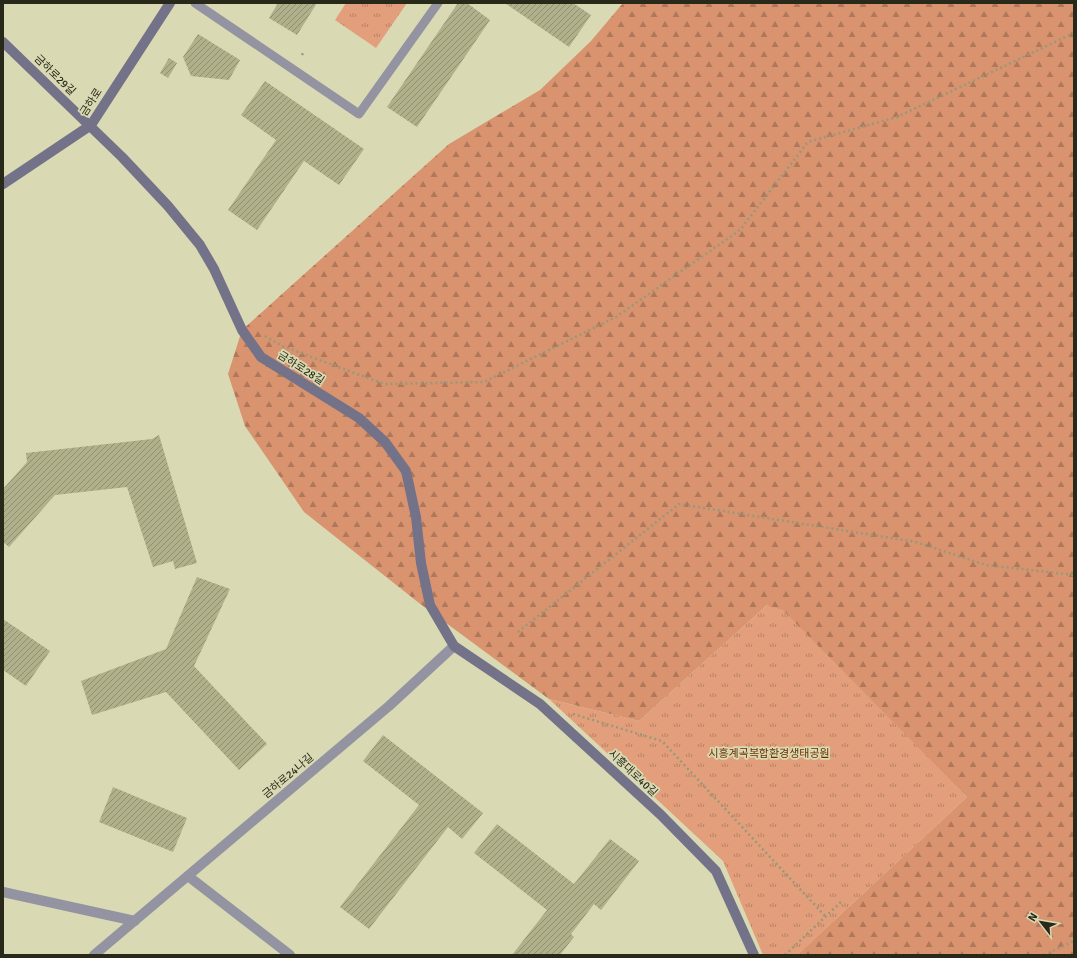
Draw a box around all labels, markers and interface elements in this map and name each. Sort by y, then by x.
street label: 금하로29길 [32,52,78,98]
street label: 금하로 [77,86,105,118]
street label: 금하로28길 [275,349,327,387]
street label: 시흥대로40길 [606,747,660,799]
park label: 시흥계곡복합환경생태공원 [708,747,830,760]
street label: 금하로24나길 [260,751,316,801]
north arrow [1021,902,1061,942]
text: N [1025,910,1040,924]

